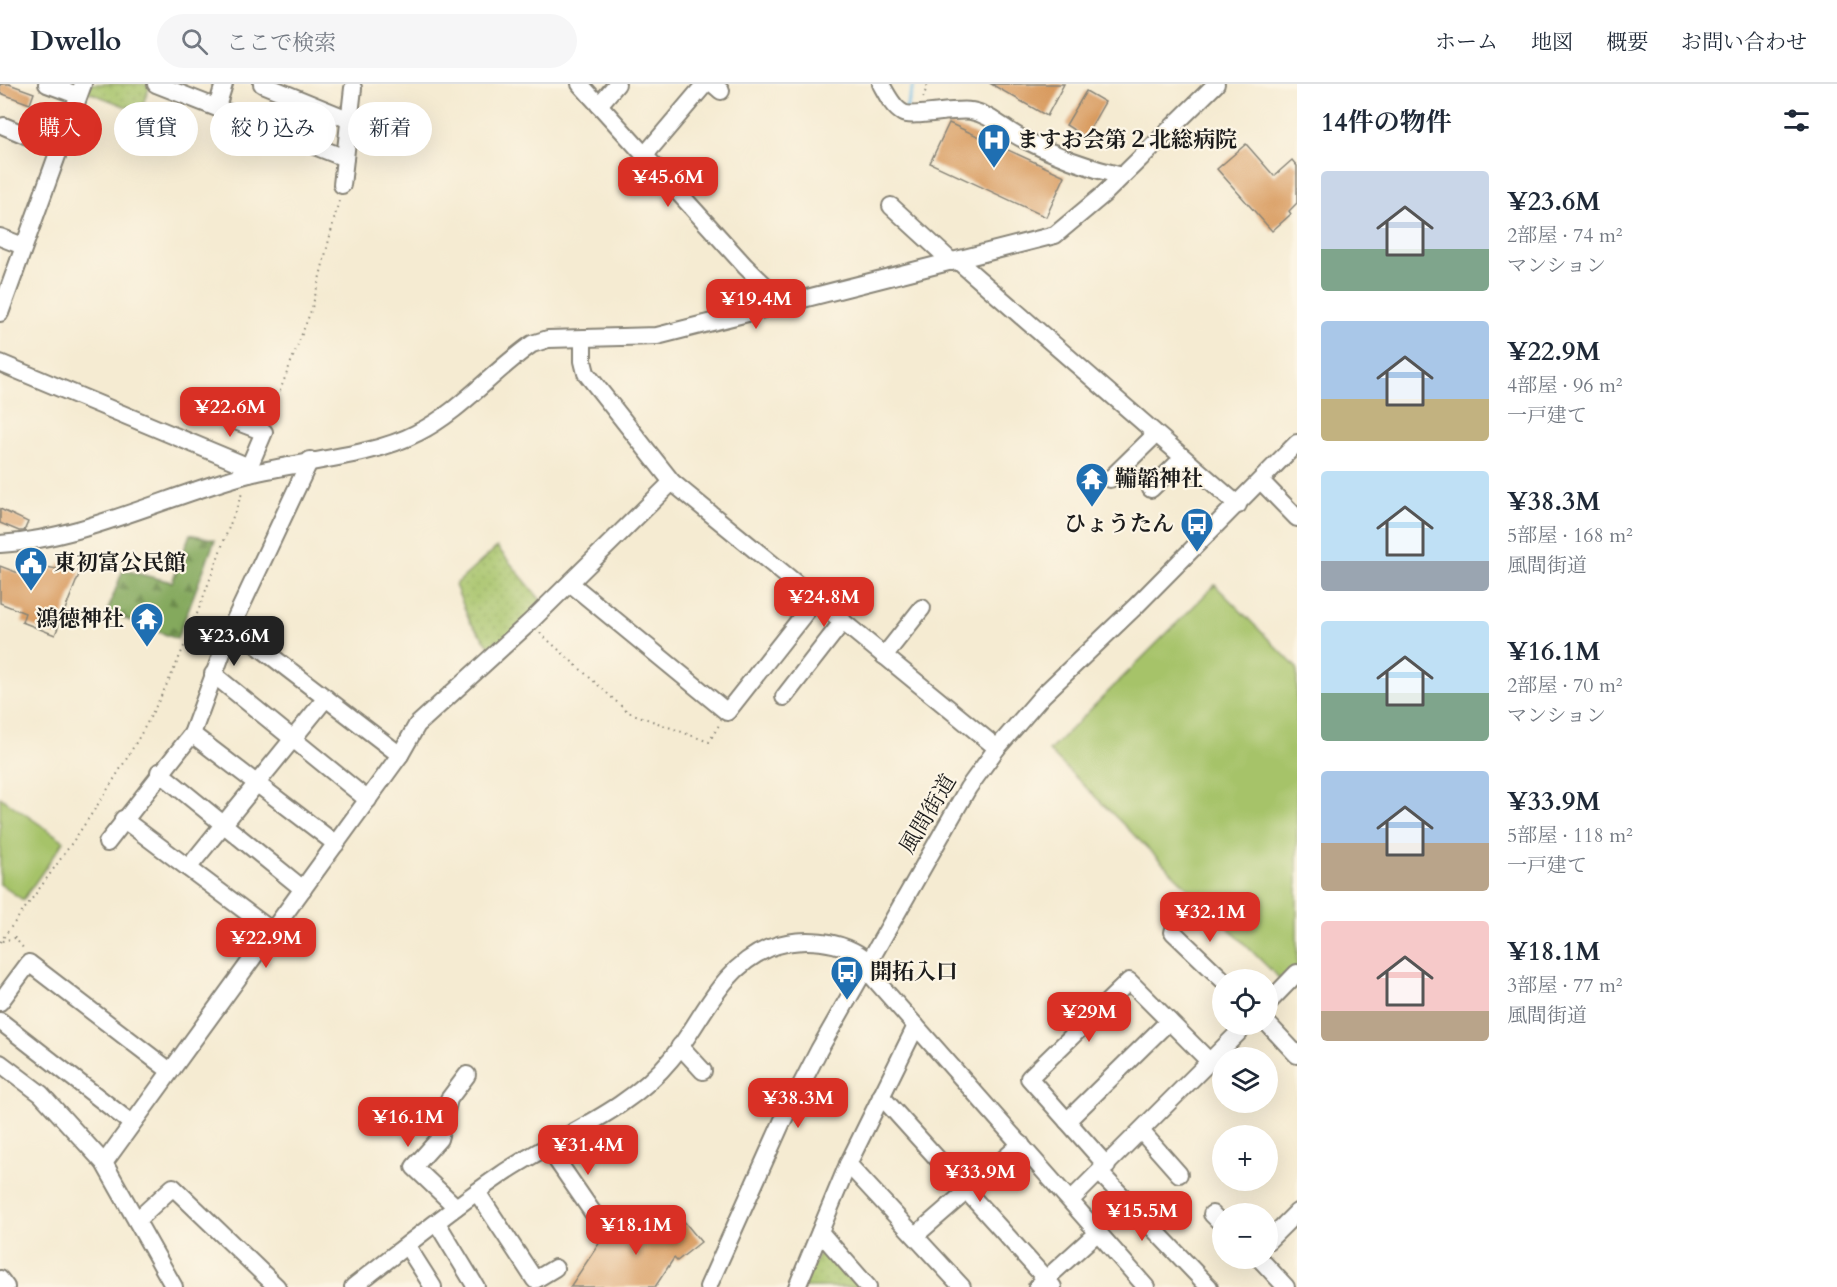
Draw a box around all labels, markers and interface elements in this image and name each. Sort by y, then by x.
search box [157,14,577,68]
text: Dwello [30,22,121,60]
icon: search [178,25,211,58]
text: ここで検索 [226,28,336,58]
text: ホーム [1435,28,1498,57]
text: 地図 [1531,28,1573,57]
text: 概要 [1606,28,1648,57]
text: お問い合わせ [1681,28,1807,57]
chip: 購入 [18,102,102,156]
chip: 賃貸 [114,102,198,156]
chip: 絞り込み [210,102,336,156]
chip: 新着 [348,102,432,156]
icon: filters [1780,104,1813,137]
text: 14件の物件 [1321,105,1452,140]
hospital icon: ますお会第２北総病院 [976,122,1012,169]
place label: ますお会第２北総病院 [1017,125,1237,155]
pin: ¥45.6M [619,157,717,208]
text: ¥45.6M [632,163,704,190]
text: ¥23.6M [1507,184,1600,219]
icon: home [1369,195,1441,267]
text: 2部屋 · 74 m² [1507,222,1623,249]
text: マンション [1507,252,1606,279]
pin: ¥19.4M [707,279,805,330]
text: ¥19.4M [720,285,792,312]
text: ¥22.9M [1507,334,1600,369]
icon: home [1369,345,1441,417]
text: 4部屋 · 96 m² [1507,372,1623,399]
pin: ¥22.6M [181,387,279,438]
text: ¥22.6M [194,393,266,420]
text: 一戸建て [1507,402,1587,429]
temple icon: 鞴韜神社 [1074,461,1110,508]
place label: 鞴韜神社 [1115,464,1203,494]
text: ¥38.3M [1507,484,1600,519]
icon: home [1369,495,1441,567]
bus stop icon: ひょうたん [1179,506,1215,553]
place label: ひょうたん [1064,509,1174,539]
text: 5部屋 · 168 m² [1507,522,1633,549]
public building icon: 東初富公民館 [13,545,49,592]
place label: 東初富公民館 [54,548,186,578]
text: 風間街道 [1507,552,1587,579]
pin: ¥24.8M [775,577,873,628]
text: ¥24.8M [788,583,860,610]
temple icon: 鴻徳神社 [129,601,165,648]
place label: 鴻徳神社 [36,604,124,634]
pin: ¥23.6M [185,616,283,667]
text: ¥23.6M [198,622,270,649]
text: ¥16.1M [1507,634,1600,669]
icon: home [1369,645,1441,717]
text: 2部屋 · 70 m² [1507,672,1623,699]
text: マンション [1507,702,1606,729]
street label: 風間街道 [892,769,964,859]
text: ¥33.9M [1507,784,1600,819]
icon: home [1369,795,1441,867]
text: 5部屋 · 118 m² [1507,822,1633,849]
text: 一戸建て [1507,852,1587,879]
pin: ¥32.1M [1161,892,1259,943]
text: ¥32.1M [1174,898,1246,925]
pin: ¥22.9M [217,918,315,969]
text: ¥22.9M [230,924,302,951]
text: ¥18.1M [1507,934,1600,969]
icon: home [1369,945,1441,1017]
bus stop icon: 開拓入口 [829,954,865,1001]
place label: 開拓入口 [870,957,958,987]
map controls [1212,969,1278,1269]
button: locate [1212,969,1278,1035]
text: 3部屋 · 77 m² [1507,972,1623,999]
pin: ¥29M [1053,992,1125,1043]
text: ¥29M [1061,998,1117,1025]
text: 風間街道 [1507,1002,1587,1029]
button: layers [1212,1047,1278,1113]
pin: ¥38.3M [749,1078,847,1129]
text: ¥38.3M [762,1084,834,1111]
pin: ¥16.1M [359,1097,457,1148]
text: ¥16.1M [372,1103,444,1130]
pin: ¥31.4M [539,1125,637,1176]
button: + [1212,1125,1278,1191]
text: ¥31.4M [552,1131,624,1158]
pin: ¥33.9M [931,1152,1029,1203]
text: ¥33.9M [944,1158,1016,1185]
pin: ¥15.5M [1093,1191,1191,1242]
text: ¥15.5M [1106,1197,1178,1224]
button: − [1212,1203,1278,1269]
pin: ¥18.1M [587,1205,685,1256]
text: ¥18.1M [600,1211,672,1238]

